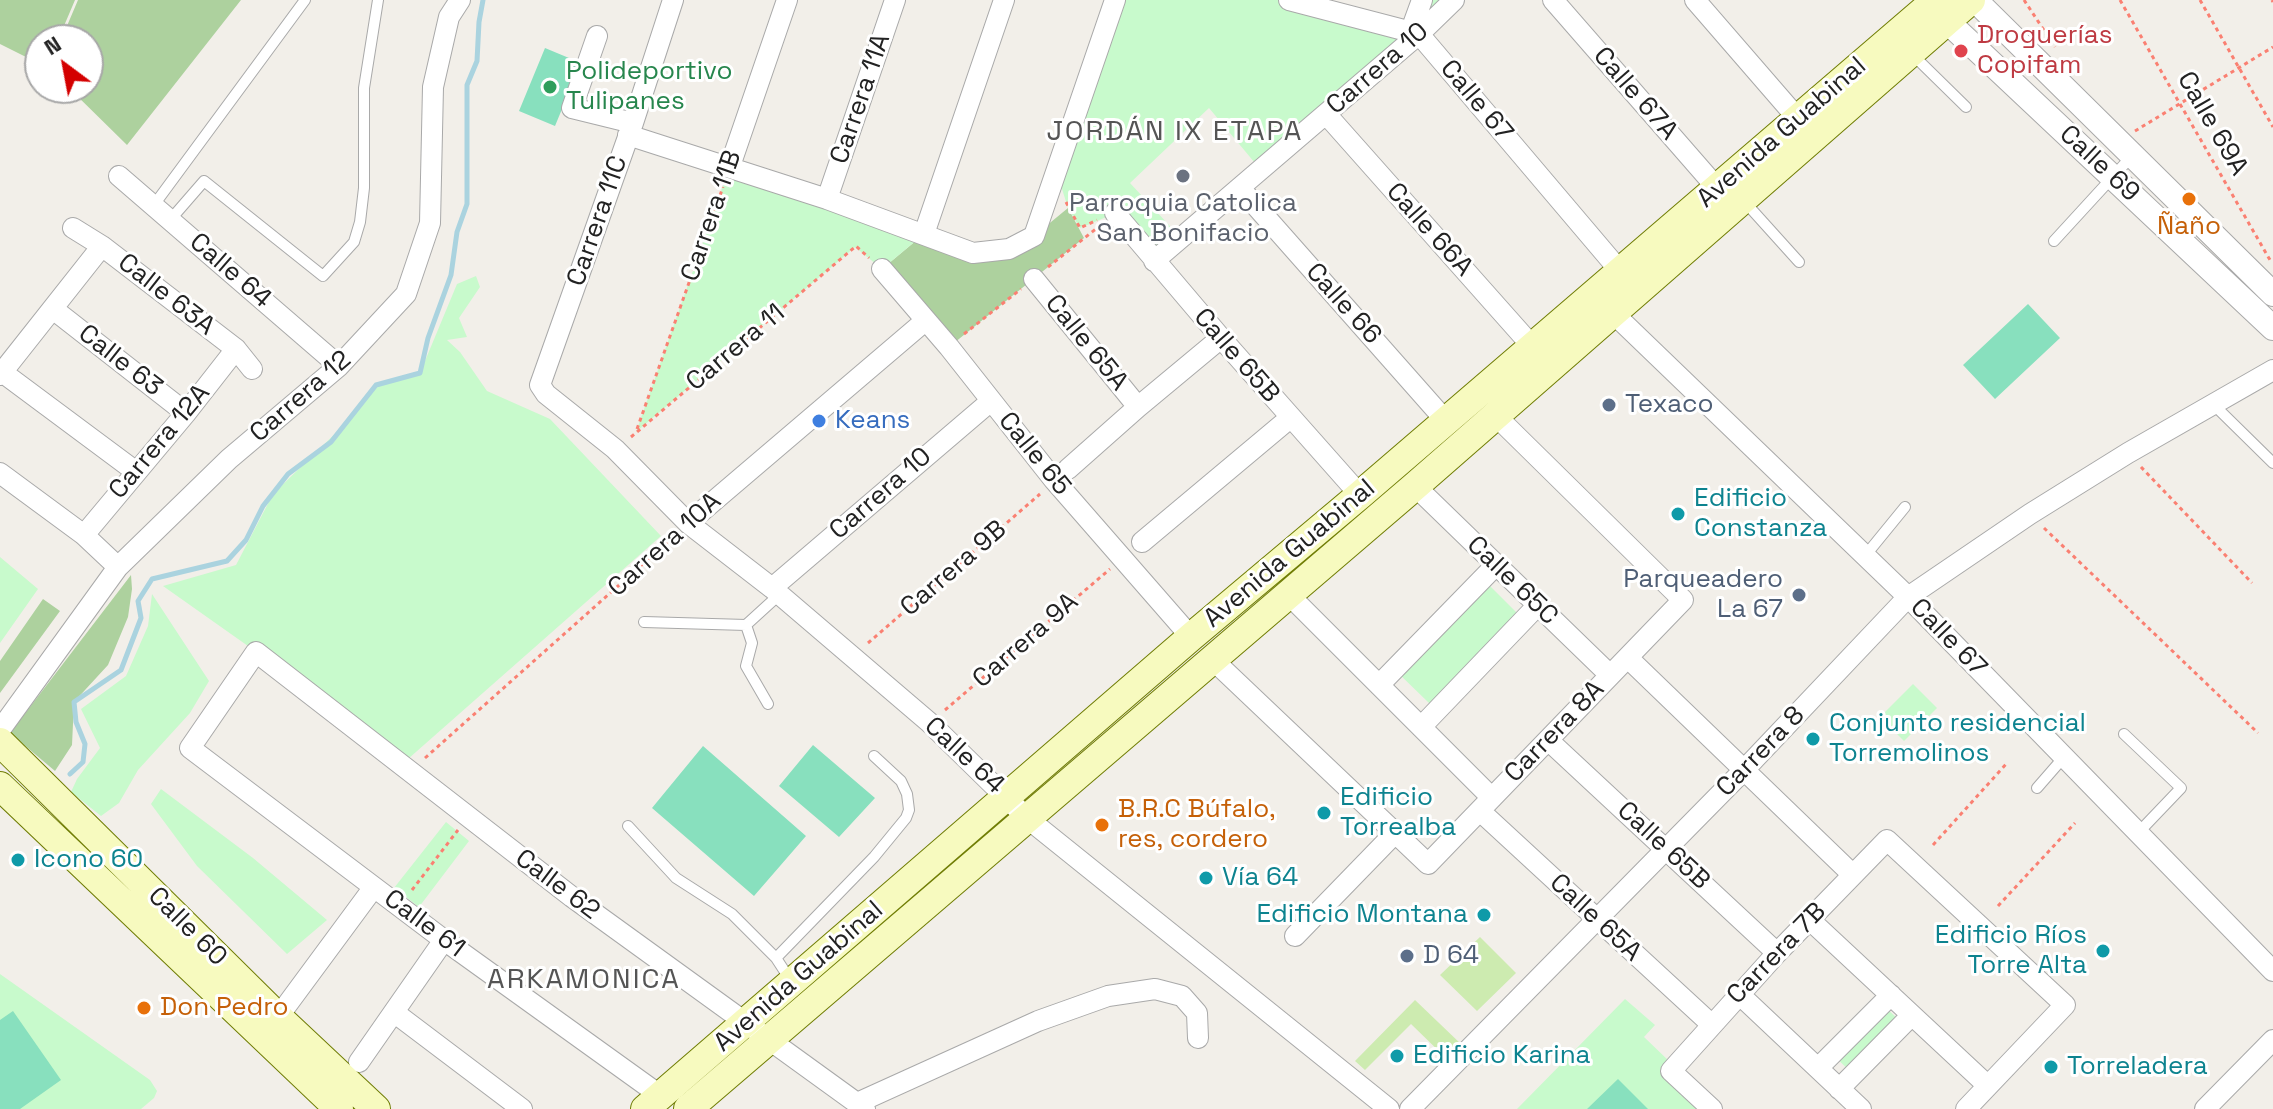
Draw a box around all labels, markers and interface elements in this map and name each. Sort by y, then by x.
street label: Carrera 10 [1321,16,1435,122]
place label: Droguerías Copifam [1977,20,2112,82]
north arrow [24,24,104,104]
text: N [39,30,66,61]
street label: Carrera 11A [824,30,898,168]
street label: Calle 67A [1586,41,1684,147]
marker: Droguerías Copifam [1952,42,1970,60]
street label: Avenida Guabinal [1691,51,1873,215]
street label: Calle 67 [1433,54,1519,148]
place label: Polideportivo Tulipanes [566,56,733,118]
street label: Calle 69A [2170,67,2254,181]
marker: Polideportivo Tulipanes [541,78,559,96]
district label: JORDÁN IX ETAPA [1047,115,1303,149]
street label: Calle 69 [2052,119,2146,209]
street label: Carrera 11B [675,147,749,285]
street label: Carrera 11C [561,152,635,290]
marker: Parroquia Catolica San Bonifacio [1174,167,1192,185]
street label: Calle 66A [1379,177,1479,283]
place label: Parroquia Catolica San Bonifacio [1069,188,1297,250]
marker: Ñaño [2180,190,2198,208]
place label: Ñaño [2157,211,2221,243]
street label: Calle 64 [183,227,277,315]
street label: Calle 63A [111,247,221,343]
street label: Calle 66 [1299,257,1387,351]
street label: Calle 65A [1038,289,1134,397]
street label: Carrera 11 [680,298,792,398]
street label: Calle 65B [1186,302,1286,410]
street label: Calle 63 [72,319,168,403]
street label: Carrera 12 [244,345,358,449]
street label: Carrera 12A [103,378,217,506]
place label: Texaco [1625,389,1714,421]
marker: Texaco [1600,396,1618,414]
place label: Keans [835,405,910,437]
street label: Calle 65 [991,406,1077,502]
marker: Keans [810,412,828,430]
street label: Carrera 10 [824,441,938,547]
street label: Avenida Guabinal [1198,473,1382,635]
place label: Edificio Constanza [1694,483,1827,544]
street label: Carrera 10A [602,486,728,604]
marker: Edificio Constanza [1669,505,1687,523]
street label: Carrera 9B [895,514,1013,624]
street label: Calle 65C [1460,530,1564,632]
place label: Parqueadero La 67 [1623,564,1783,626]
marker: Parqueadero La 67 [1790,586,1808,604]
street label: Carrera 9A [967,587,1085,695]
street label: Calle 67 [1903,592,1993,684]
street label: Carrera 8A [1499,674,1611,790]
street label: Carrera 8 [1710,700,1812,804]
place label: Conjunto residencial Torremolinos [1829,708,2086,770]
street label: Calle 64 [917,711,1011,801]
marker: Conjunto residencial Torremolinos [1804,730,1822,748]
place label: Edificio Torrealba [1340,782,1456,844]
place label: B.R.C Búfalo, res, cordero [1118,794,1276,856]
street label: Calle 65B [1610,795,1716,897]
marker: Edificio Torrealba [1315,804,1333,822]
marker: B.R.C Búfalo, res, cordero [1093,816,1111,834]
street label: Calle 62 [509,843,605,927]
place label: Icono 60 [34,844,143,876]
marker: Icono 60 [9,851,27,869]
place label: Vía 64 [1222,862,1298,894]
street label: Calle 65A [1543,868,1647,968]
marker: Vía 64 [1197,869,1215,887]
street label: Calle 60 [141,881,233,973]
street label: Calle 61 [377,884,471,964]
street label: Avenida Guabinal [708,895,890,1059]
street label: Carrera 7B [1721,897,1833,1011]
place label: Edificio Montana [1256,899,1468,931]
marker: Edificio Montana [1475,906,1493,924]
place label: Edificio Ríos Torre Alta [1935,920,2087,982]
place label: D 64 [1423,940,1479,972]
marker: Edificio Ríos Torre Alta [2094,942,2112,960]
marker: D 64 [1398,947,1416,965]
district label: ARKAMONICA [487,963,681,997]
place label: Don Pedro [160,992,289,1024]
marker: Don Pedro [135,999,153,1017]
place label: Edificio Karina [1413,1040,1591,1072]
marker: Edificio Karina [1388,1047,1406,1065]
place label: Torreladera [2067,1051,2208,1083]
marker: Torreladera [2042,1058,2060,1076]

